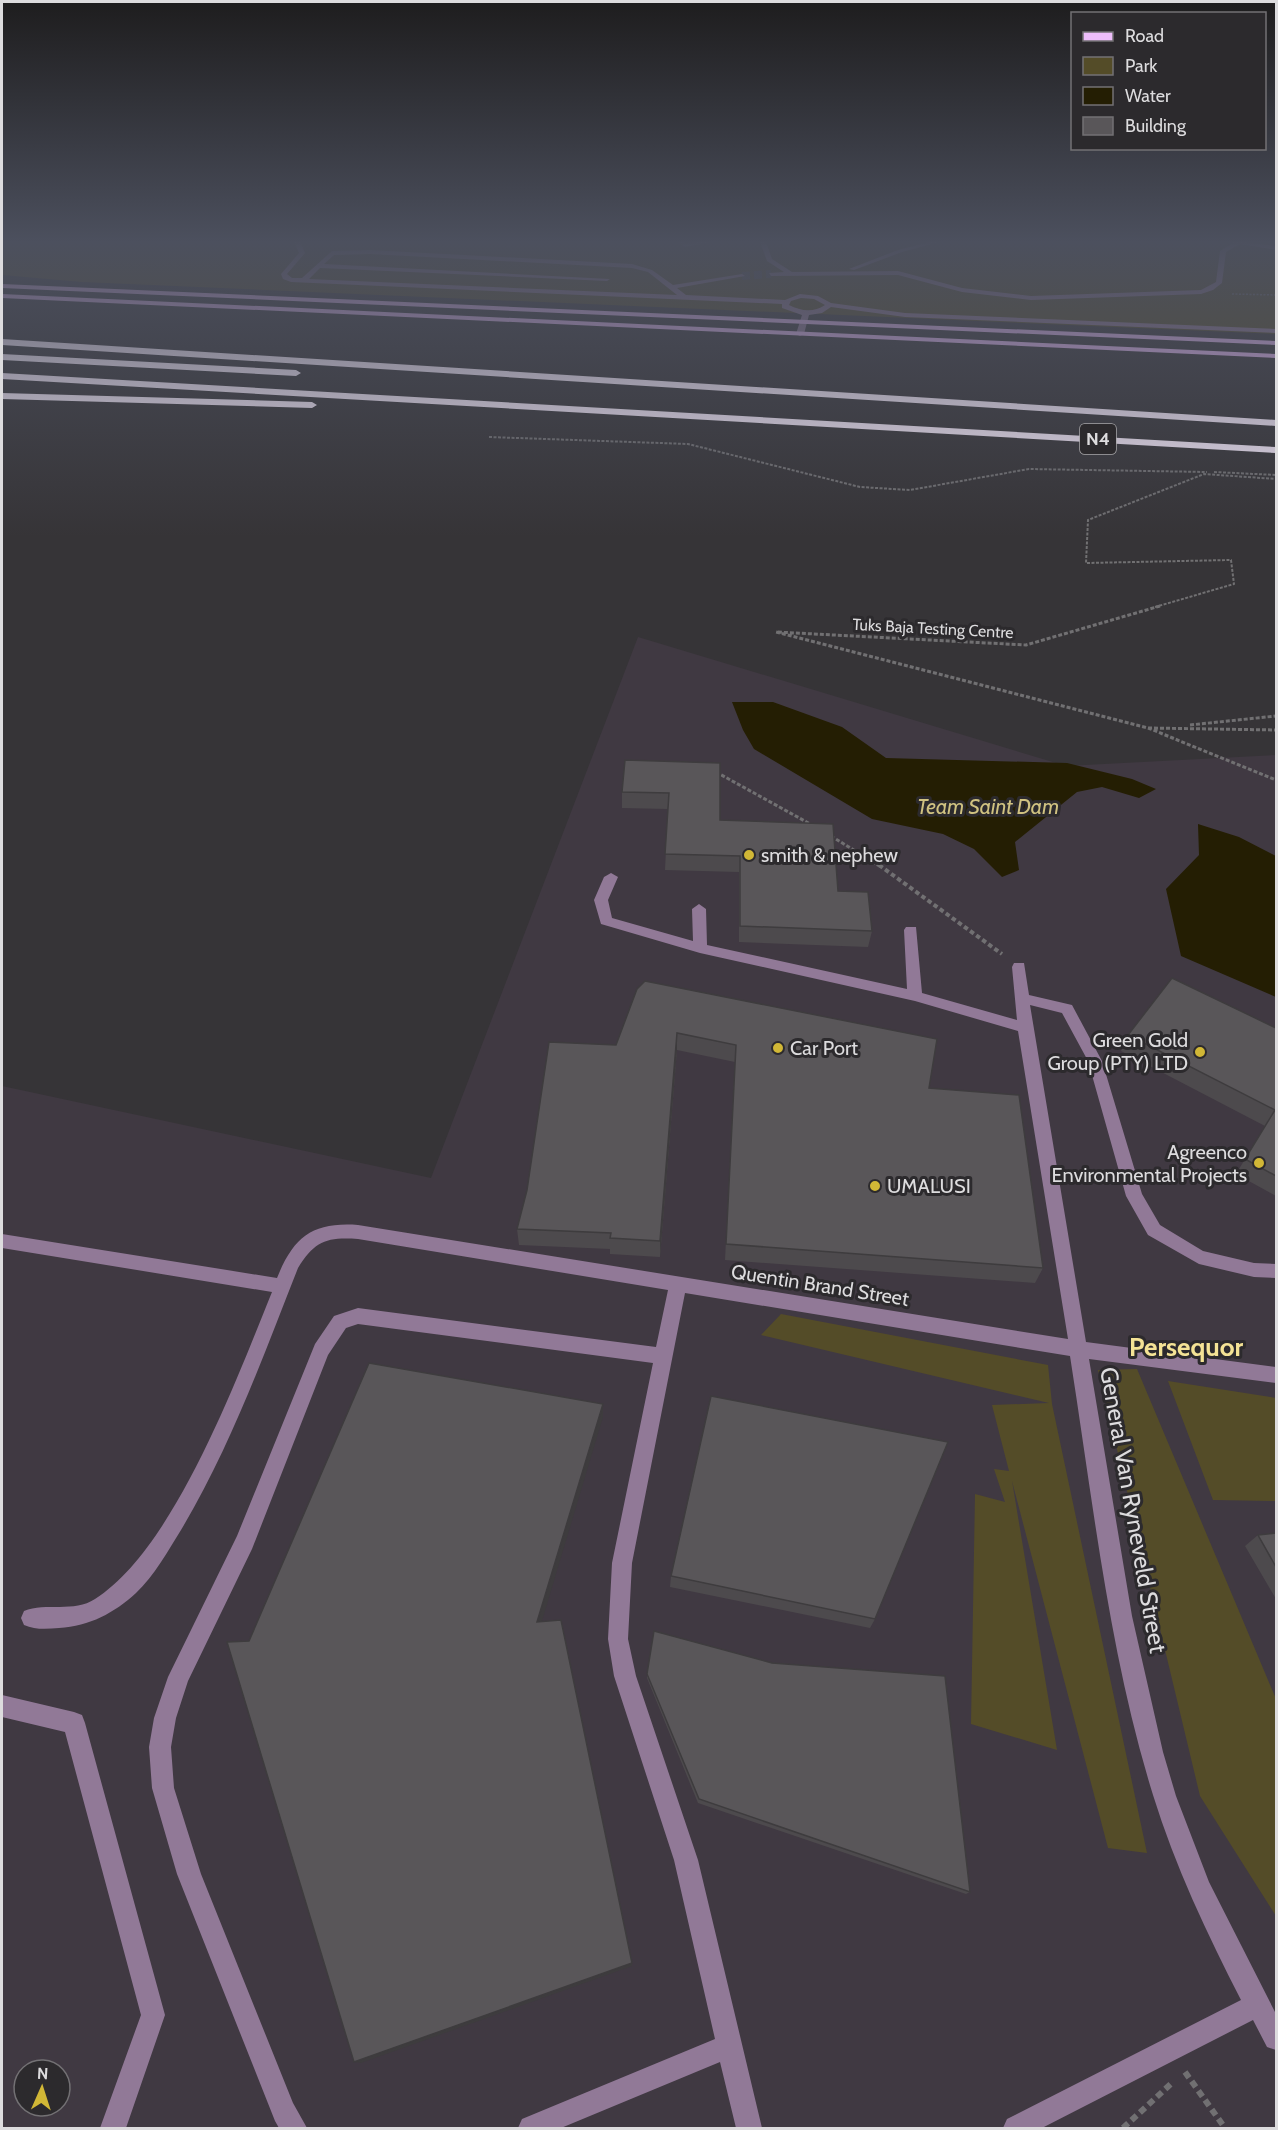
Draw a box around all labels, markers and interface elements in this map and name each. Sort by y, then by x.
legend [1071,12,1266,150]
text: Road [1125,25,1164,47]
text: Park [1125,55,1158,77]
text: Water [1125,85,1171,107]
text: Building [1125,115,1187,137]
road number: N4 [1080,424,1116,454]
street label: Tuks Baja Testing Centre [852,615,1014,642]
water label: Team Saint Dam [917,794,1059,819]
place label: smith & nephew [761,843,898,867]
marker: smith & nephew [742,848,756,862]
place label: Green Gold Group (PTY) LTD [1047,1028,1188,1075]
place label: Car Port [790,1036,858,1060]
marker: Car Port [771,1041,785,1055]
marker: Green Gold Group (PTY) LTD [1193,1045,1207,1059]
place label: Agreenco Environmental Projects [1052,1140,1247,1187]
marker: Agreenco Environmental Projects [1252,1156,1266,1170]
place label: UMALUSI [887,1174,971,1198]
marker: UMALUSI [868,1179,882,1193]
street label: Quentin Brand Street [729,1259,911,1311]
district label: Persequor [1129,1331,1244,1363]
street label: General Van Ryneveld Street [1094,1365,1173,1655]
north arrow [12,2058,72,2118]
text: N [37,2064,49,2083]

